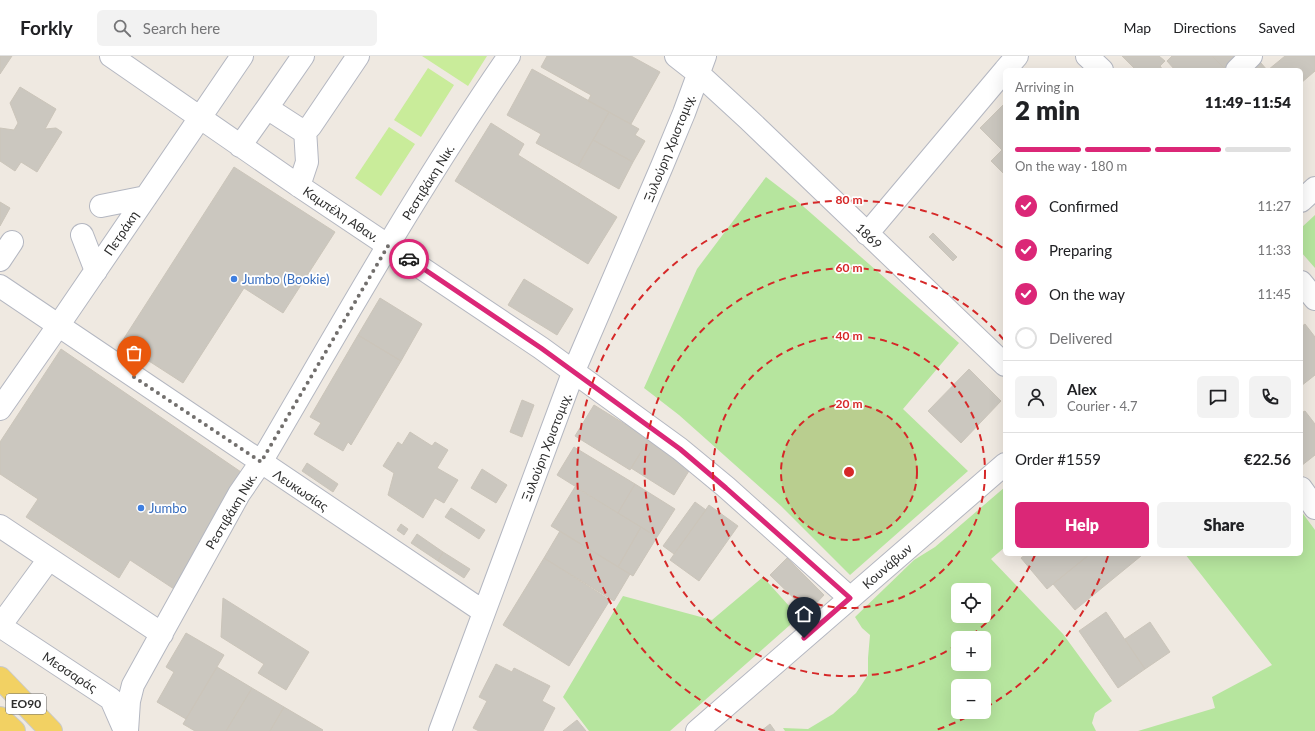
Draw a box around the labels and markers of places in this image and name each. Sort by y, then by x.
place label: Jumbo (Bookie) [242,271,330,287]
marker: Jumbo (Bookie) [229,274,239,284]
pin [117,336,151,377]
centre of rings [842,465,856,479]
place label: Jumbo [149,500,187,516]
marker: Jumbo [136,503,146,513]
pin [787,597,821,638]

